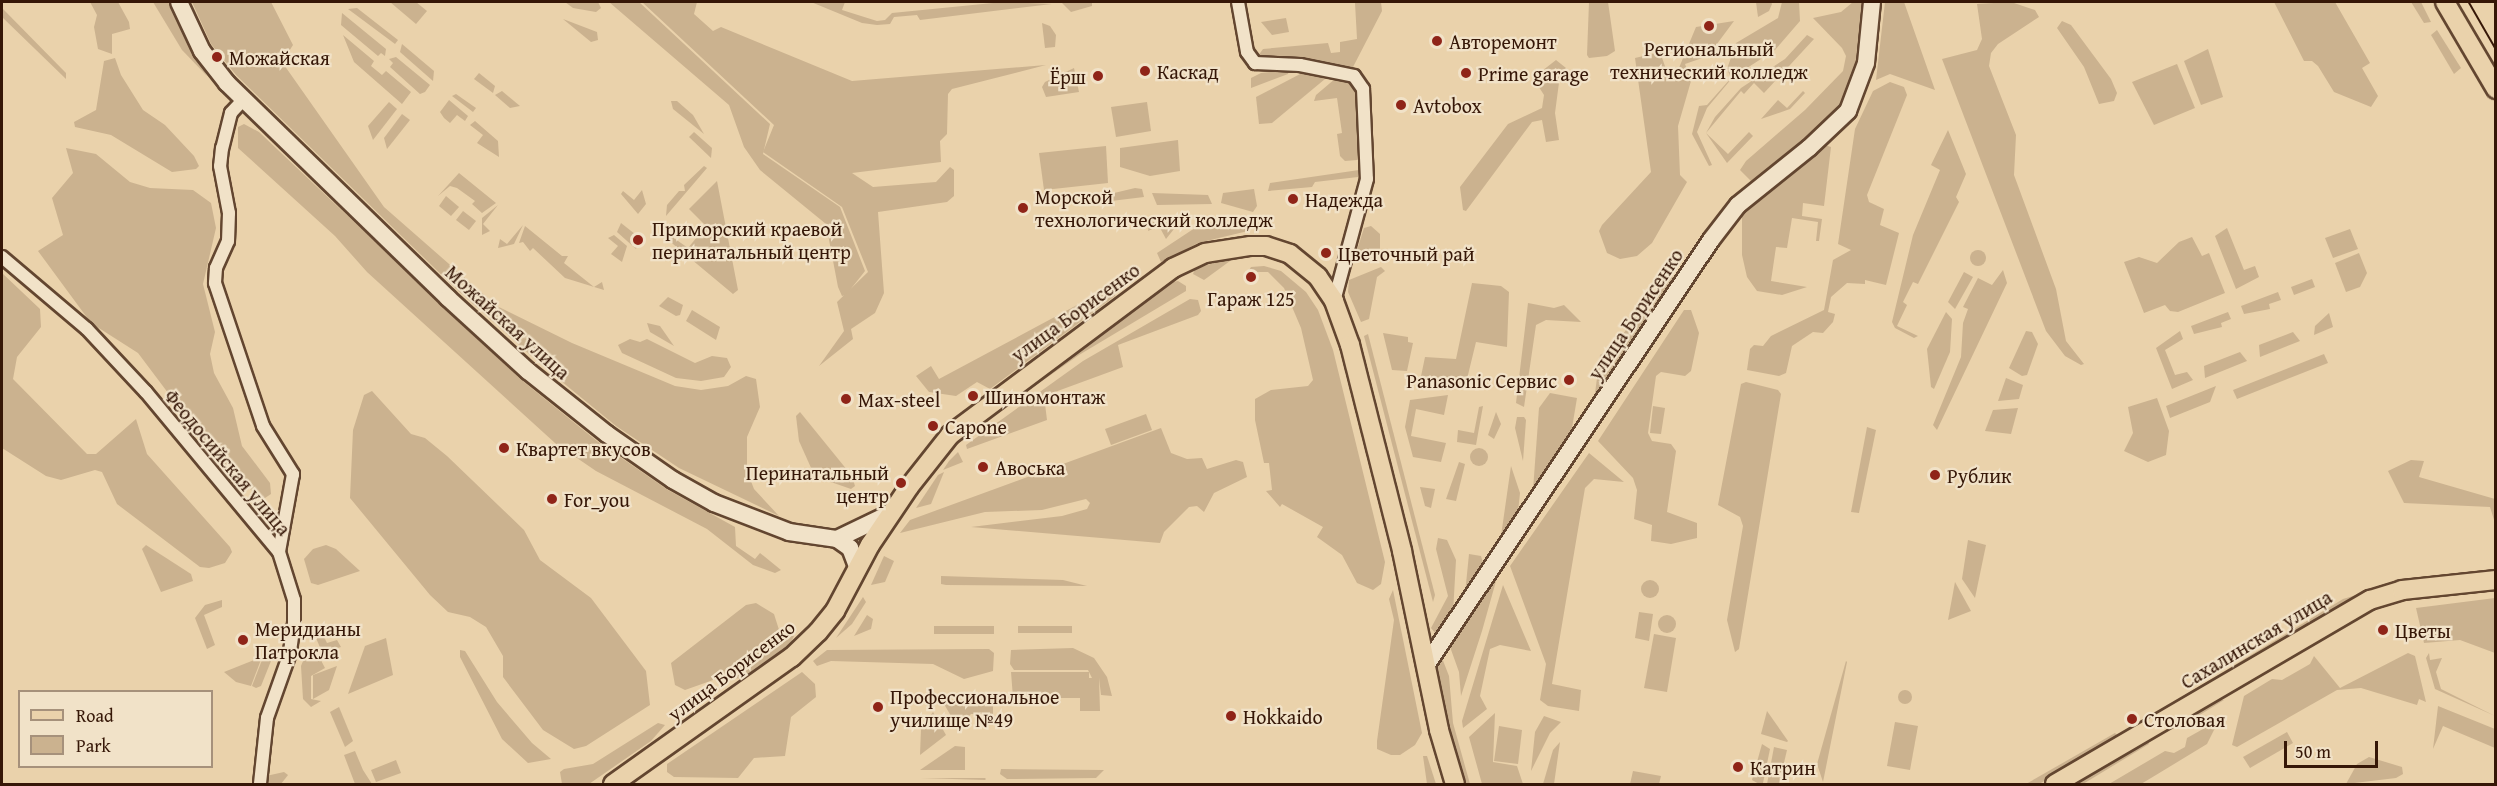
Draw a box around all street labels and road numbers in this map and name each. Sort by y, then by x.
street label: улица Борисенко [1582,244,1688,384]
street label: улица Борисенко [1006,257,1144,367]
street label: Можайская улица [441,260,575,384]
street label: Феодосийская улица [160,384,296,540]
street label: Сахалинская улица [2176,584,2336,694]
street label: улица Борисенко [663,614,799,726]

